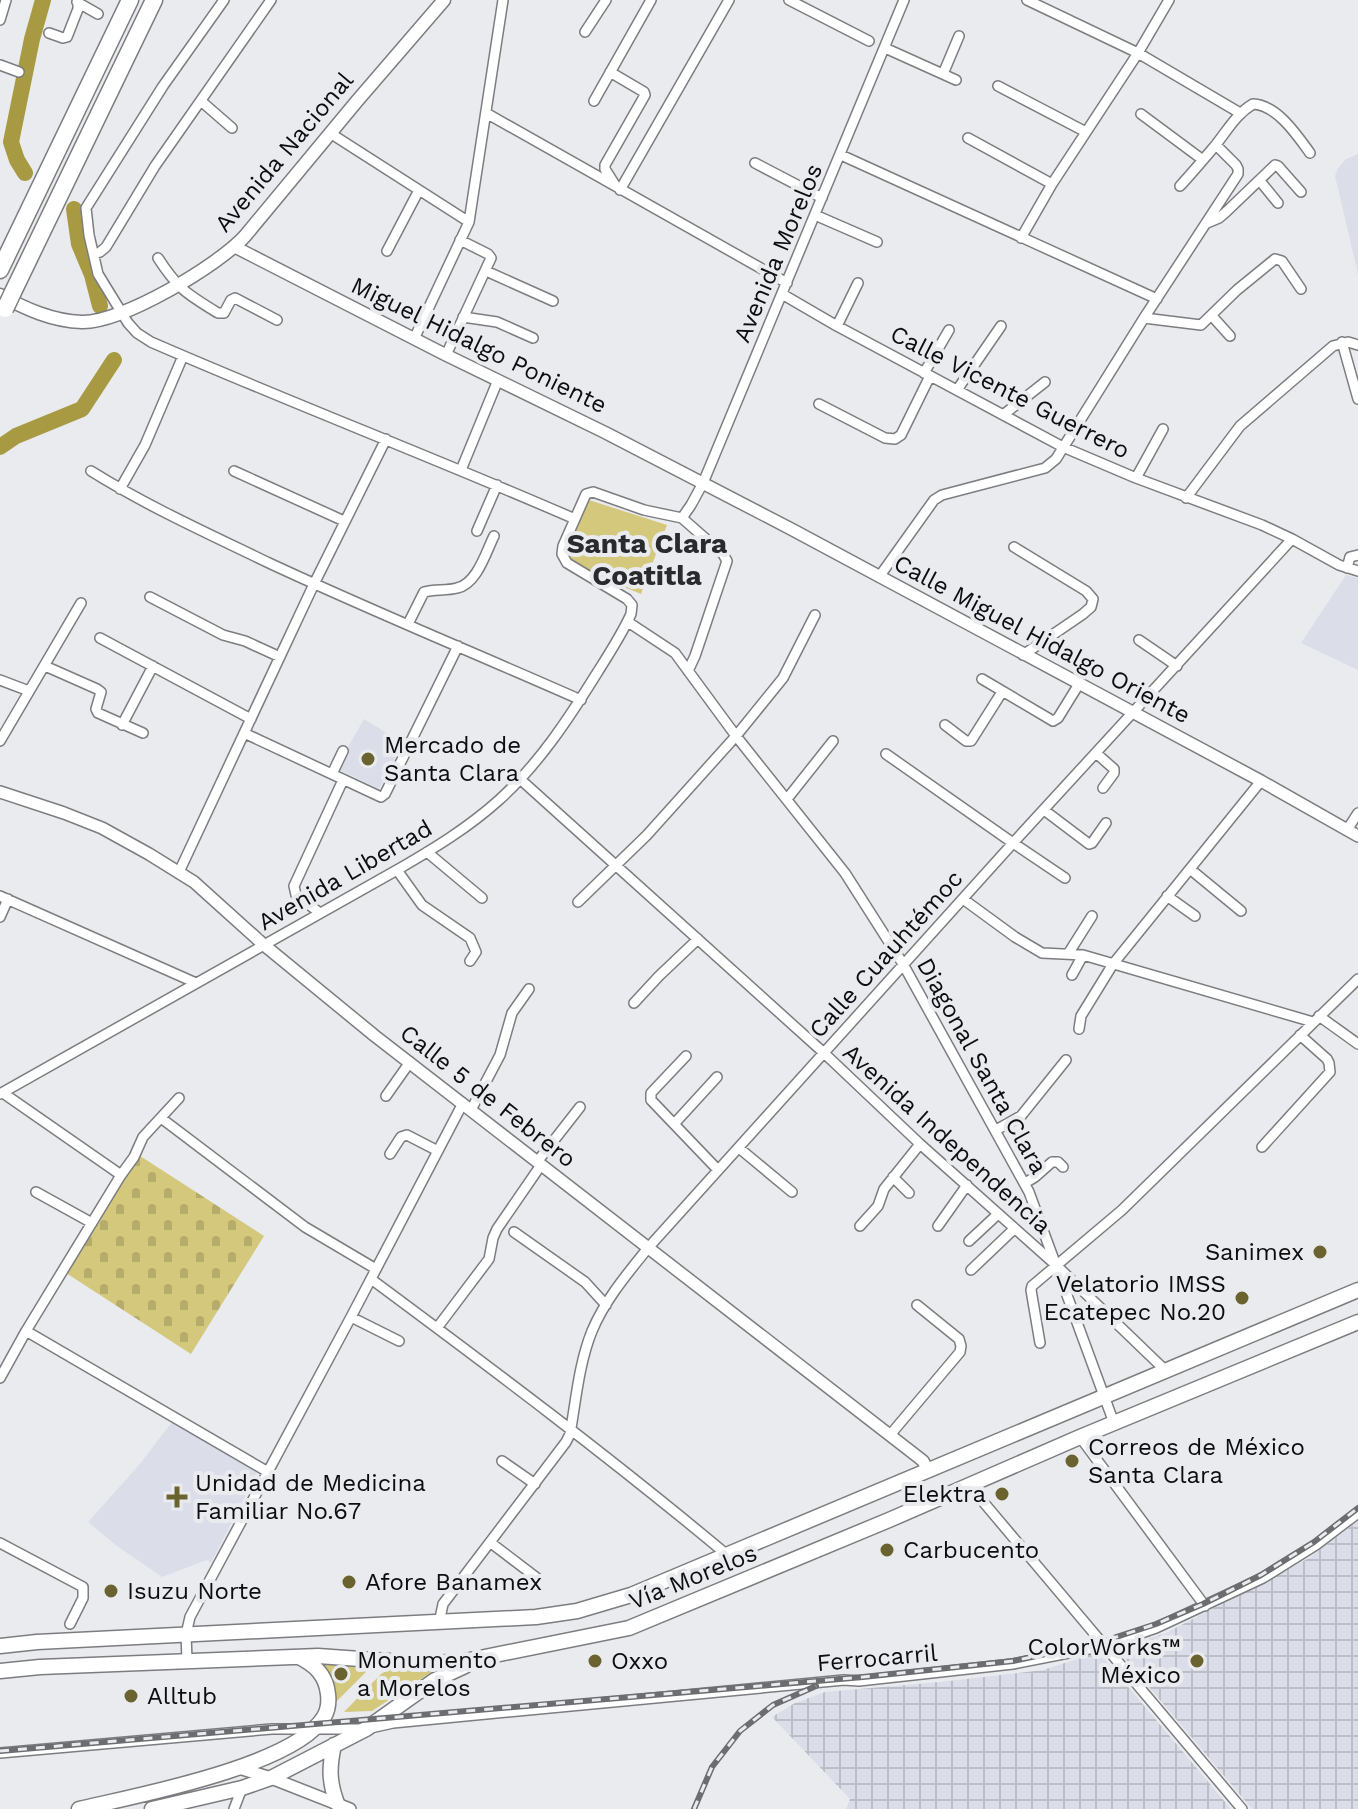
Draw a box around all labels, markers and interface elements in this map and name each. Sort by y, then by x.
street label: Avenida Nacional [209,66,359,238]
street label: Avenida Morelos [728,160,828,346]
street label: Miguel Hidalgo Poniente [347,271,611,419]
street label: Calle Vicente Guerrero [886,319,1134,465]
district label: Santa Clara Coatitla [567,527,728,592]
street label: Calle Miguel Hidalgo Oriente [889,549,1195,729]
place label: Mercado de Santa Clara [384,731,521,787]
marker: Mercado de Santa Clara [359,750,377,768]
street label: Avenida Libertad [253,814,437,936]
street label: Calle Cuauhtémoc [803,864,969,1044]
street label: Diagonal Santa Clara [911,953,1053,1179]
street label: Calle 5 de Febrero [395,1019,581,1173]
street label: Avenida Independencia [837,1038,1057,1240]
place label: Sanimex [1205,1238,1304,1266]
marker: Sanimex [1311,1243,1329,1261]
place label: Velatorio IMSS Ecatepec No.20 [1044,1270,1226,1326]
marker: Velatorio IMSS Ecatepec No.20 [1233,1289,1251,1307]
place label: Correos de México Santa Clara [1088,1433,1305,1489]
marker: Correos de México Santa Clara [1063,1452,1081,1470]
place label: Unidad de Medicina Familiar No.67 [195,1469,426,1525]
place label: Elektra [903,1480,986,1508]
marker: Elektra [993,1485,1011,1503]
marker: Unidad de Medicina Familiar No.67 [166,1486,188,1508]
place label: Carbucento [903,1536,1039,1564]
street label: Vía Morelos [625,1539,761,1615]
marker: Carbucento [878,1541,896,1559]
place label: Afore Banamex [365,1568,542,1596]
marker: Afore Banamex [340,1573,358,1591]
place label: Isuzu Norte [127,1577,262,1605]
marker: Isuzu Norte [102,1582,120,1600]
place label: ColorWorks™ México [1027,1633,1181,1689]
street label: Ferrocarril [815,1639,939,1677]
place label: Monumento a Morelos [357,1646,497,1702]
place label: Oxxo [611,1647,668,1675]
marker: Oxxo [586,1652,604,1670]
marker: ColorWorks™ México [1188,1652,1206,1670]
marker: Monumento a Morelos [332,1665,350,1683]
place label: Alltub [147,1682,217,1710]
marker: Alltub [122,1687,140,1705]

